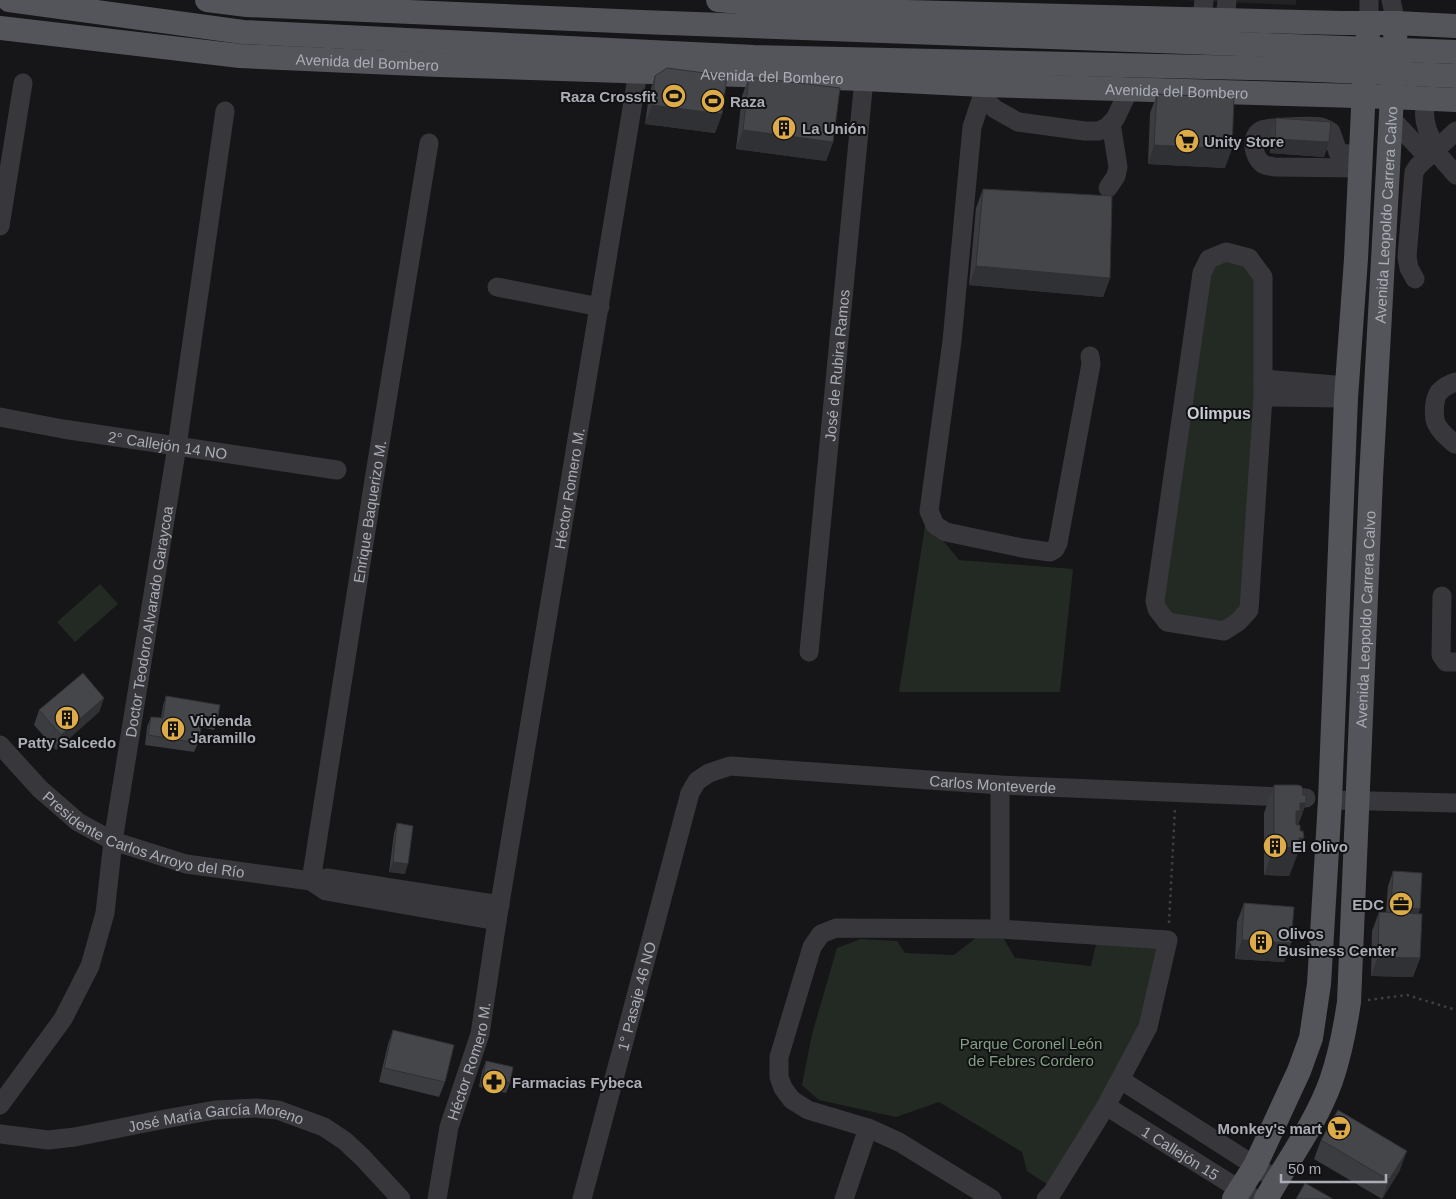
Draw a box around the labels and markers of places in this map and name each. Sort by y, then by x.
sports icon: Raza Crossfit [661,83,687,109]
place label: Raza Crossfit [560,88,656,105]
sports icon: Raza [700,88,726,114]
place label: Raza [730,93,766,110]
building icon: La Unión [771,115,797,141]
place label: La Unión [802,120,866,137]
supermarket icon: Unity Store [1174,128,1200,154]
place label: Unity Store [1204,133,1284,150]
building icon: Patty Salcedo [54,705,80,731]
place label: Vivienda Jaramillo [190,712,256,746]
building icon: Vivienda Jaramillo [160,716,186,742]
place label: Patty Salcedo [18,734,116,751]
building icon: El Olivo [1262,833,1288,859]
place label: El Olivo [1292,838,1348,855]
office icon: EDC [1388,891,1414,917]
place label: EDC [1352,896,1384,913]
place label: Olivos Business Center [1278,925,1397,959]
building icon: Olivos Business Center [1248,929,1274,955]
pharmacy icon: Farmacias Fybeca [481,1069,507,1095]
place label: Farmacias Fybeca [512,1074,643,1091]
supermarket icon: Monkey's mart [1326,1115,1352,1141]
place label: Monkey's mart [1218,1120,1322,1137]

